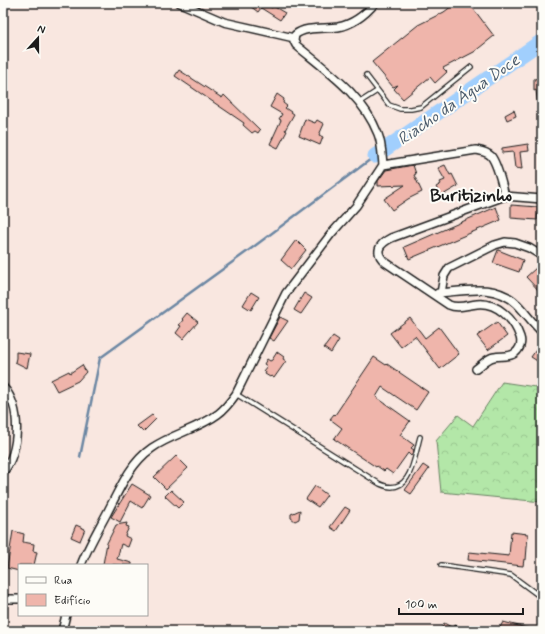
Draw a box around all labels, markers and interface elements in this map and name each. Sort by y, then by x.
north arrow [18,18,58,58]
text: N [35,22,47,37]
water label: Riacho da Água Doce [393,49,525,151]
district label: Buritizinho [430,184,512,208]
legend [18,564,148,616]
text: Rua [54,573,72,589]
scale bar [399,590,523,616]
text: Edifício [54,593,90,609]
text: 100 m [405,597,437,613]

